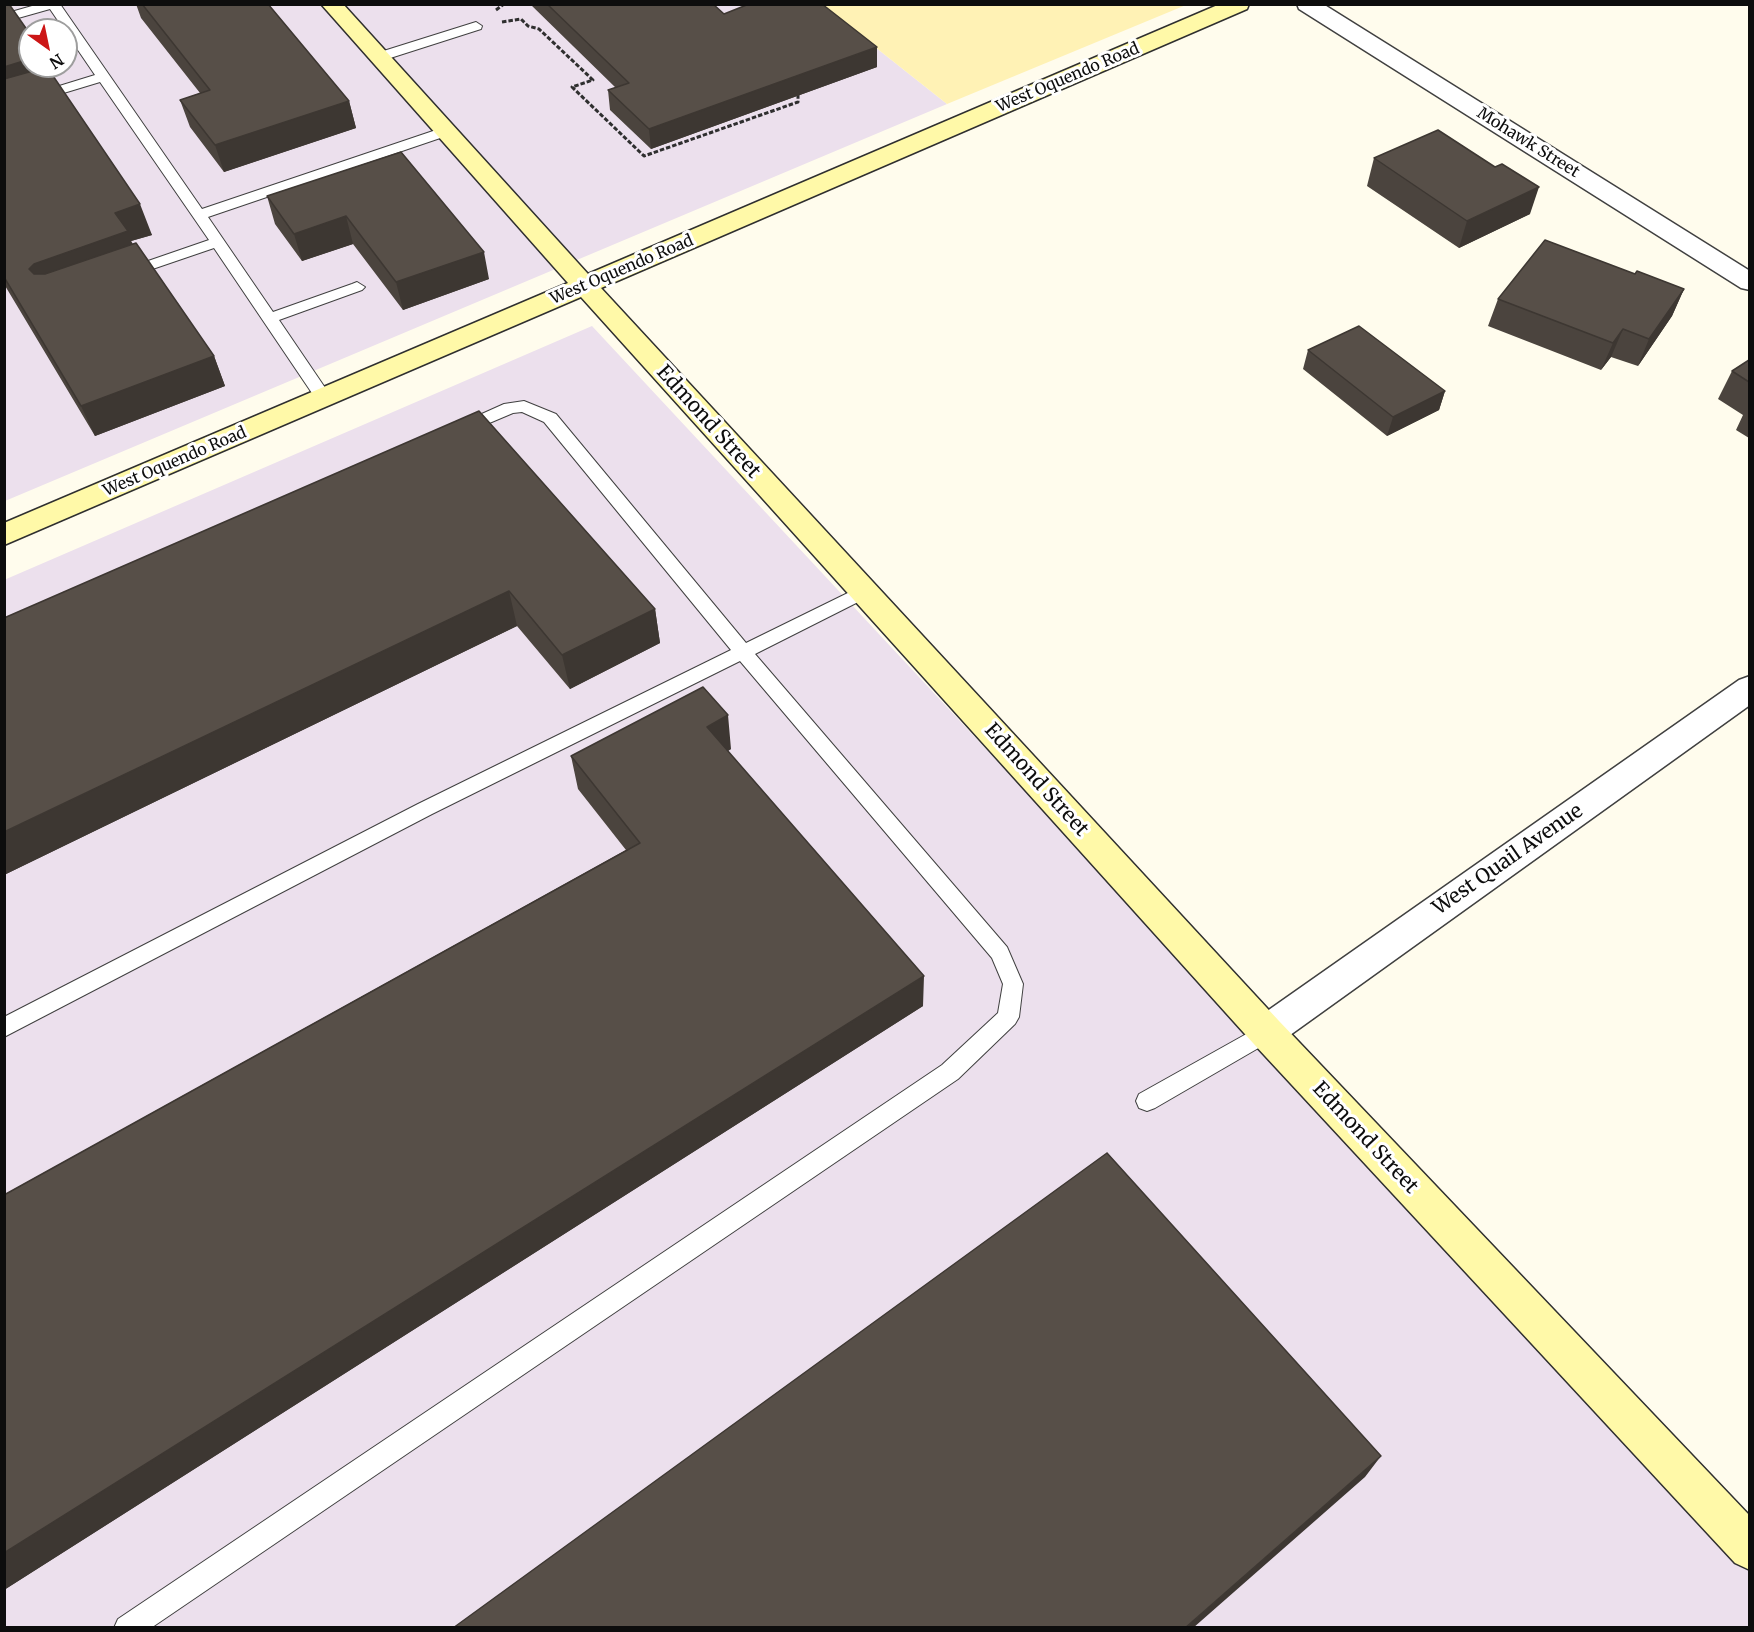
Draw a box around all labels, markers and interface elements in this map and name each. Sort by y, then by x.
north arrow [18,18,78,78]
street label: West Oquendo Road [994,39,1142,117]
text: N [46,50,67,73]
street label: Mohawk Street [1473,104,1583,182]
street label: West Oquendo Road [548,231,696,309]
street label: Edmond Street [651,361,765,483]
street label: West Oquendo Road [101,423,249,501]
street label: Edmond Street [979,719,1093,841]
street label: West Quail Avenue [1428,799,1588,921]
street label: Edmond Street [1307,1077,1423,1199]

